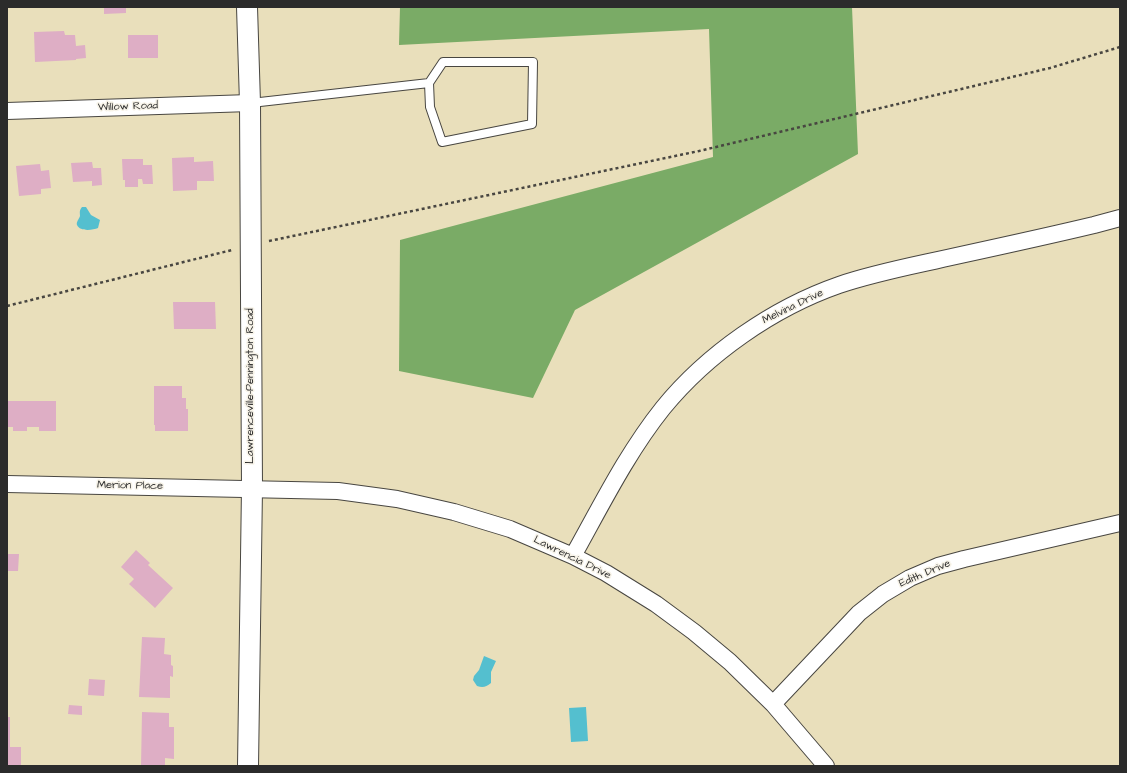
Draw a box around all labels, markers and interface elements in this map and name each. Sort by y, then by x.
street label: Willow Road [98,99,158,115]
street label: Melvina Drive [760,287,826,327]
street label: Lawrenceville-Pennington Road [244,308,258,464]
street label: Merion Place [97,479,163,493]
street label: Lawrencia Drive [531,533,613,583]
street label: Edith Drive [897,557,953,591]

